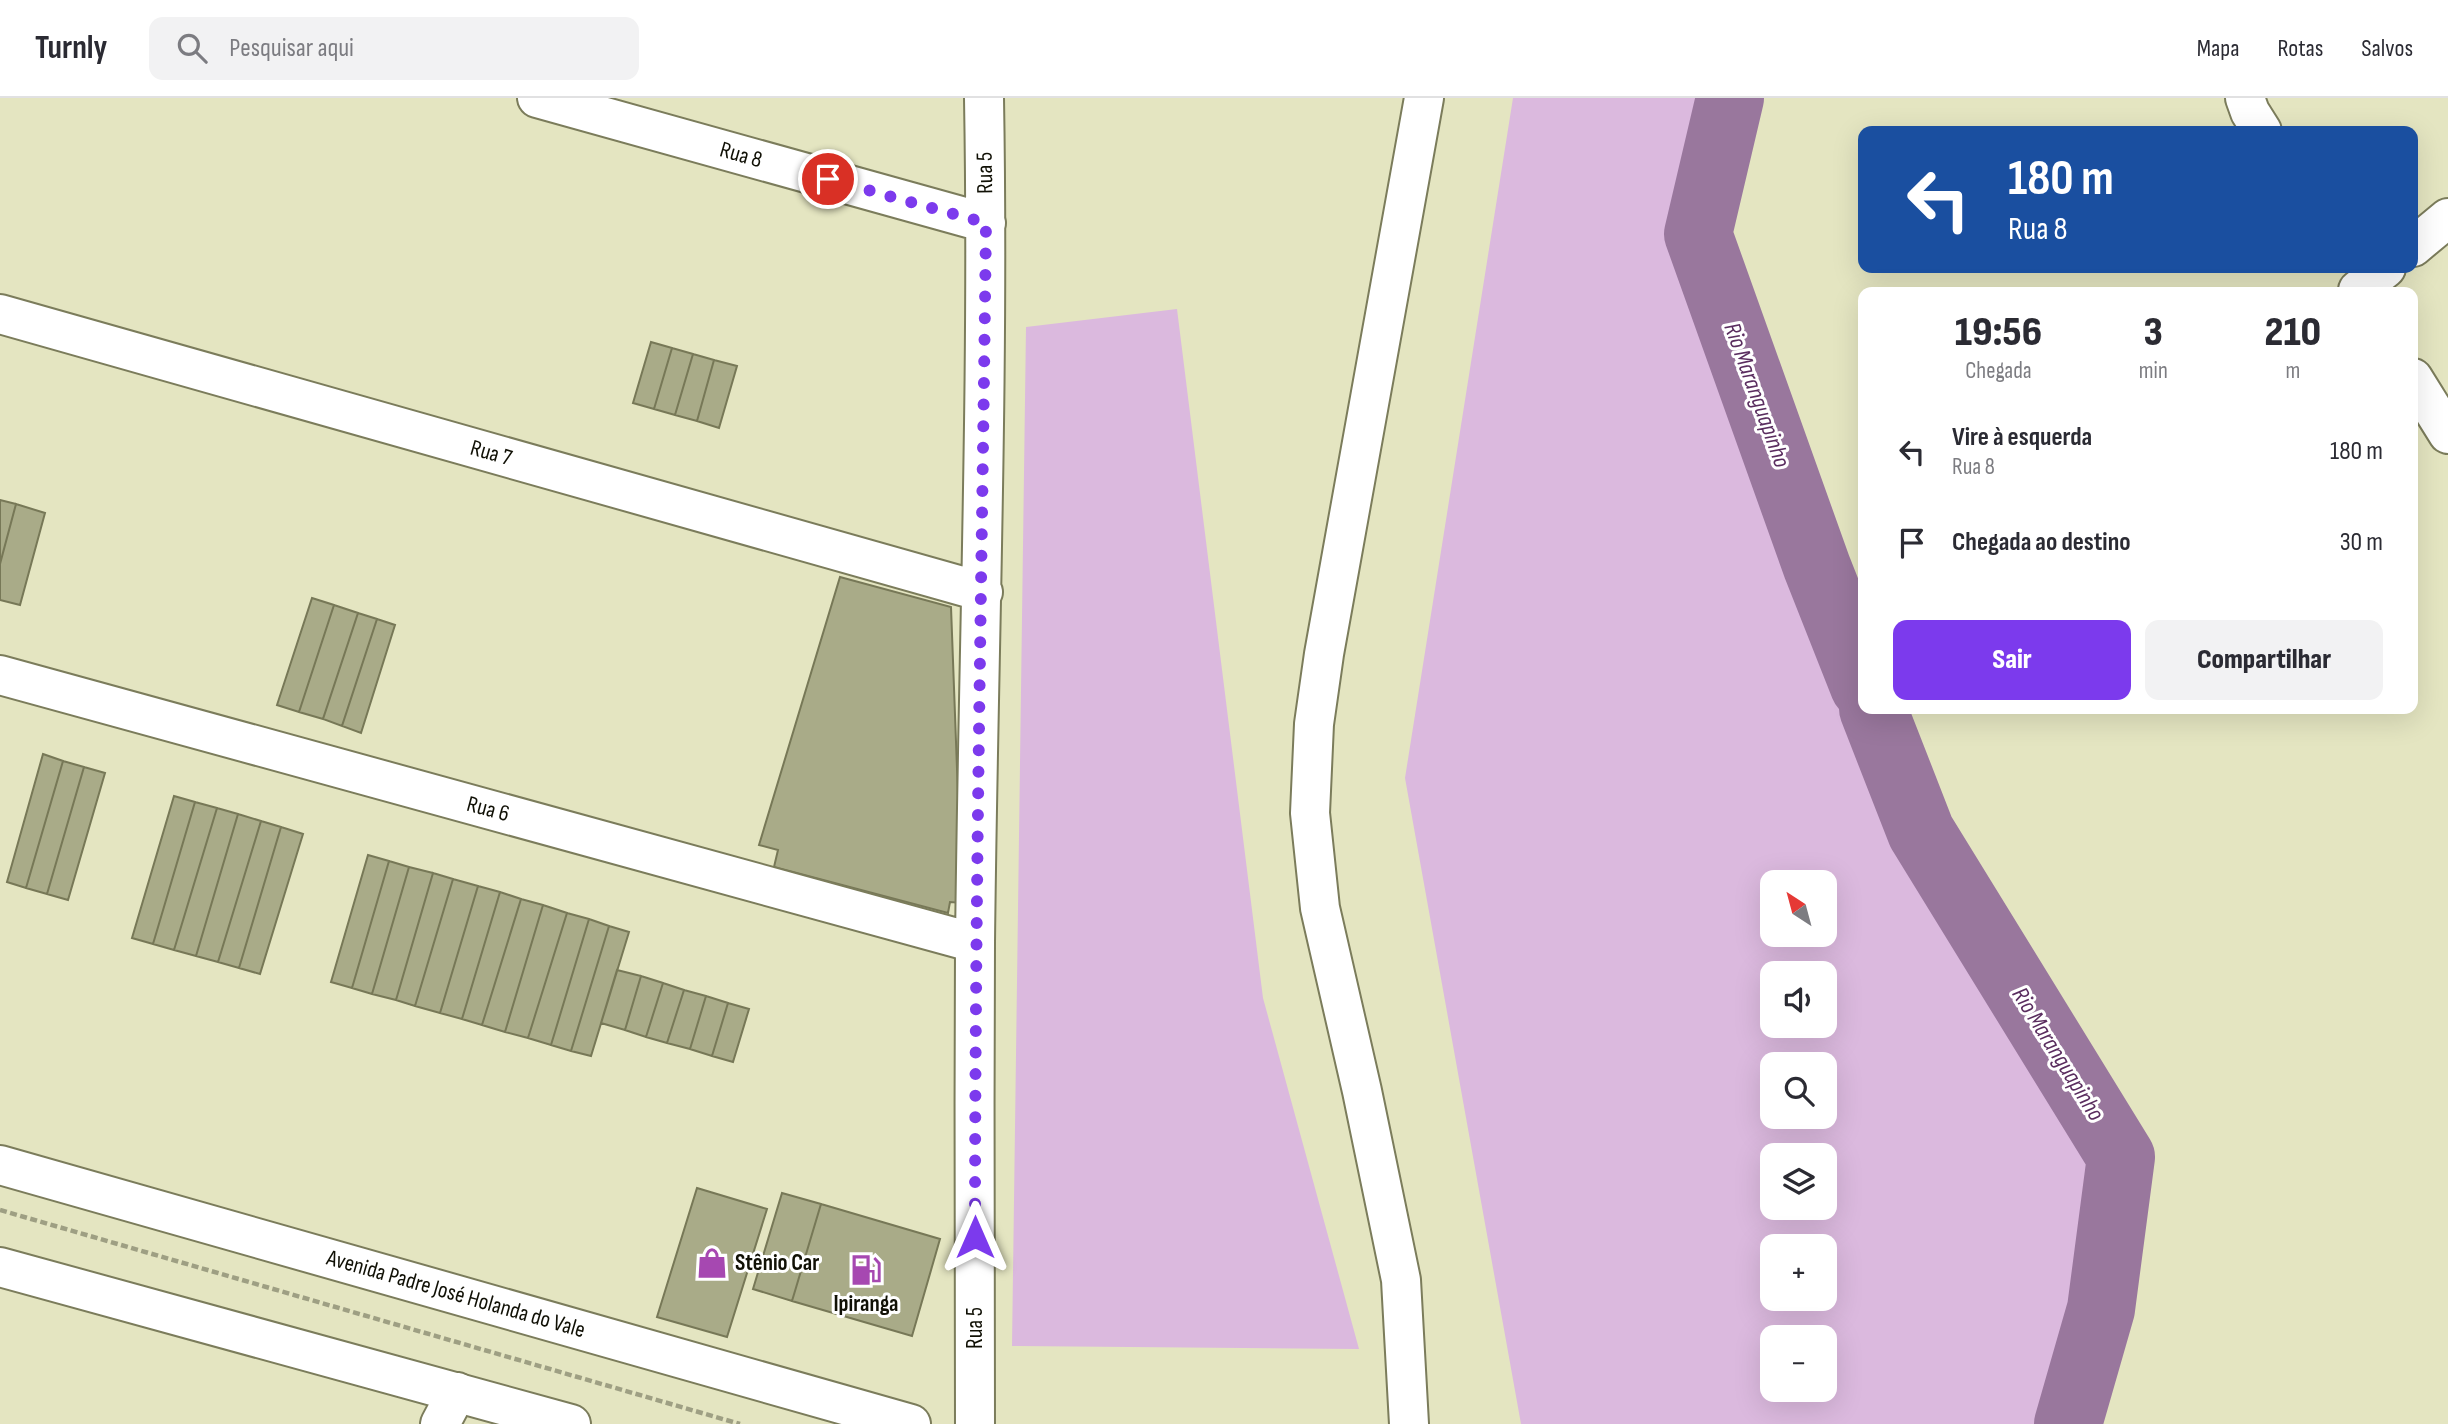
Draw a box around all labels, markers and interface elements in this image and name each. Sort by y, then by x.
search box [149,17,639,80]
text: Turnly [35,28,107,68]
icon: search [173,29,211,67]
text: Pesquisar aqui [229,33,354,64]
text: Mapa [2197,34,2240,63]
text: Rotas [2278,34,2323,63]
text: Salvos [2361,34,2413,63]
street label: Rua 8 [717,136,765,174]
pin [798,149,858,209]
text: 180 m [2008,150,2114,209]
street label: Rua 5 [971,152,999,194]
icon: left [1893,154,1984,245]
icon: arrive [809,160,847,198]
text: Rua 8 [2008,210,2068,249]
text: 19:56 [1955,307,2042,358]
text: 3 [2144,307,2163,358]
text: 210 [2265,307,2321,358]
water label: Rio Maranguapinho [1717,319,1797,472]
text: Chegada [1965,357,2032,385]
text: min [2139,357,2168,385]
text: m [2285,357,2300,385]
text: Vire à esquerda [1952,422,2092,453]
icon: left [1893,433,1931,471]
street label: Rua 7 [467,434,515,472]
text: 180 m [2330,436,2383,467]
text: Rua 8 [1952,453,1995,481]
icon: arrive [1893,524,1931,562]
text: Chegada ao destino [1952,527,2131,558]
text: 30 m [2340,527,2383,558]
button: Sair [1893,620,2131,700]
button: Compartilhar [2145,620,2383,700]
street label: Rua 6 [464,790,512,828]
north arrow [1760,870,1838,947]
map controls [1760,870,1837,1402]
button: sound [1760,961,1837,1038]
water label: Rio Maranguapinho [2005,982,2111,1126]
button: search [1760,1052,1837,1129]
button: layers [1760,1143,1837,1220]
position arrow [938,1200,1012,1274]
button: + [1760,1234,1837,1311]
street label: Avenida Padre José Holanda do Vale [323,1243,588,1344]
shop icon: Stênio Car [695,1246,729,1280]
place label: Stênio Car [735,1249,819,1277]
fuel station icon: Ipiranga [849,1253,883,1287]
place label: Ipiranga [833,1290,899,1318]
street label: Rua 5 [961,1307,989,1349]
button: − [1760,1325,1837,1402]

